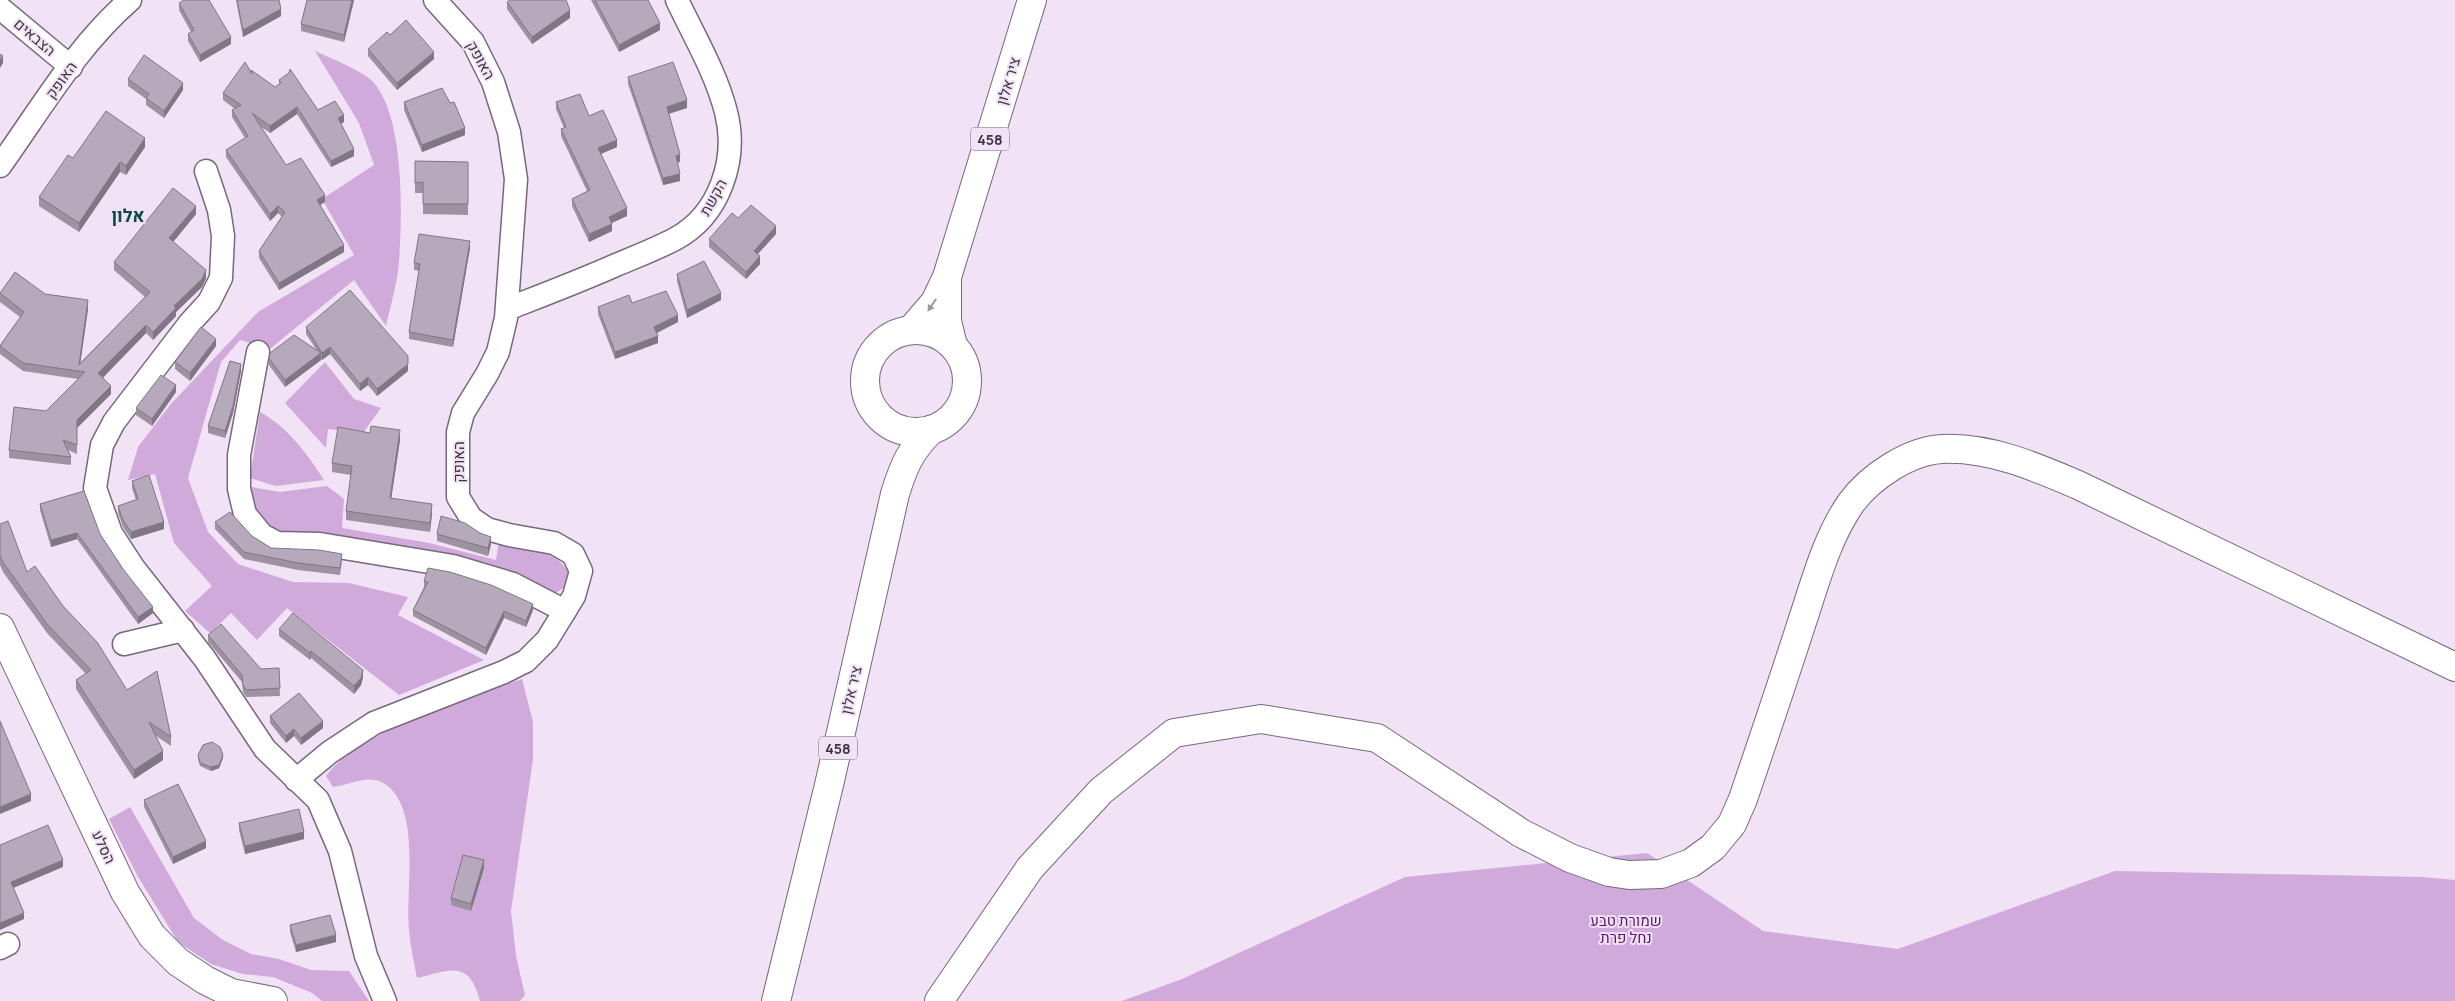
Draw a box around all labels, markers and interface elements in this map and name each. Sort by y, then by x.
street label: הצבאים [10,13,60,61]
street label: האופק [462,37,500,83]
street label: ציר אלון [991,54,1025,108]
street label: האופק [40,57,82,103]
road number: 458 [971,128,1009,150]
street label: הקשת [694,175,732,219]
district label: אלון [111,203,145,227]
one-way arrow [928,298,937,311]
street label: האופק [448,441,469,483]
street label: ציר אלון [835,664,867,716]
road number: 458 [819,736,857,760]
street label: הסלע [87,827,121,867]
park label: שמורת טבע נחל פרת [1590,910,1662,948]

